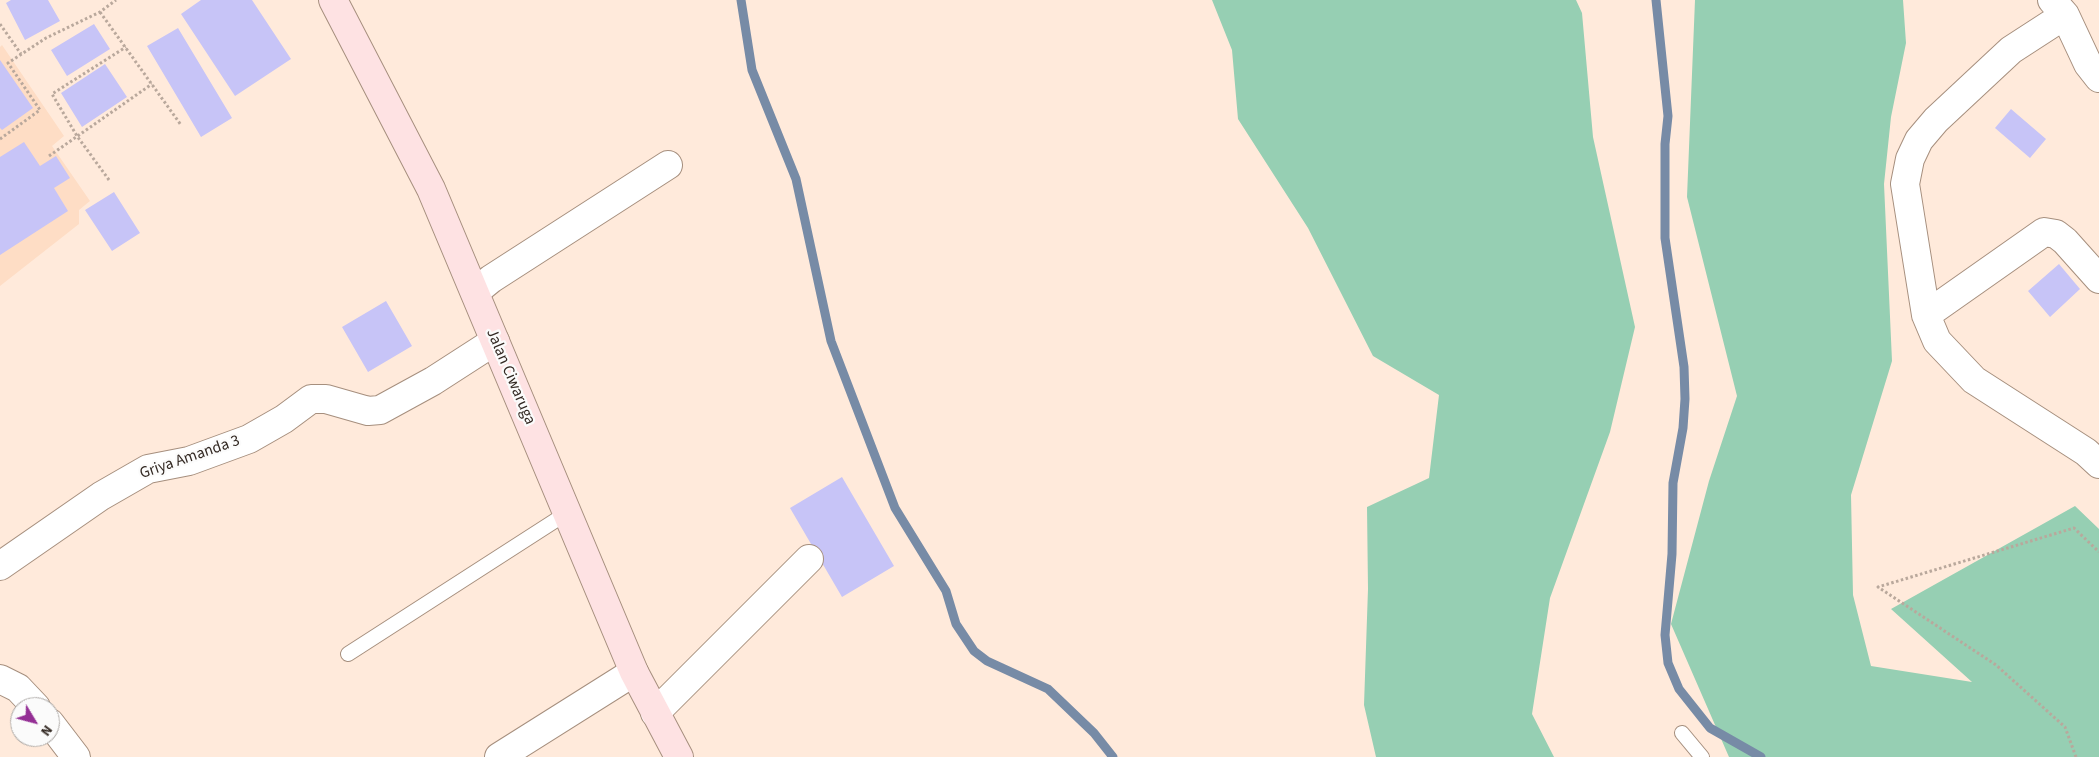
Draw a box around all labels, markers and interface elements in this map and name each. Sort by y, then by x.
street label: Jalan Ciwaruga [481,326,539,428]
street label: Griya Amanda 3 [137,432,243,484]
north arrow [10,697,60,747]
text: N [35,721,57,740]

